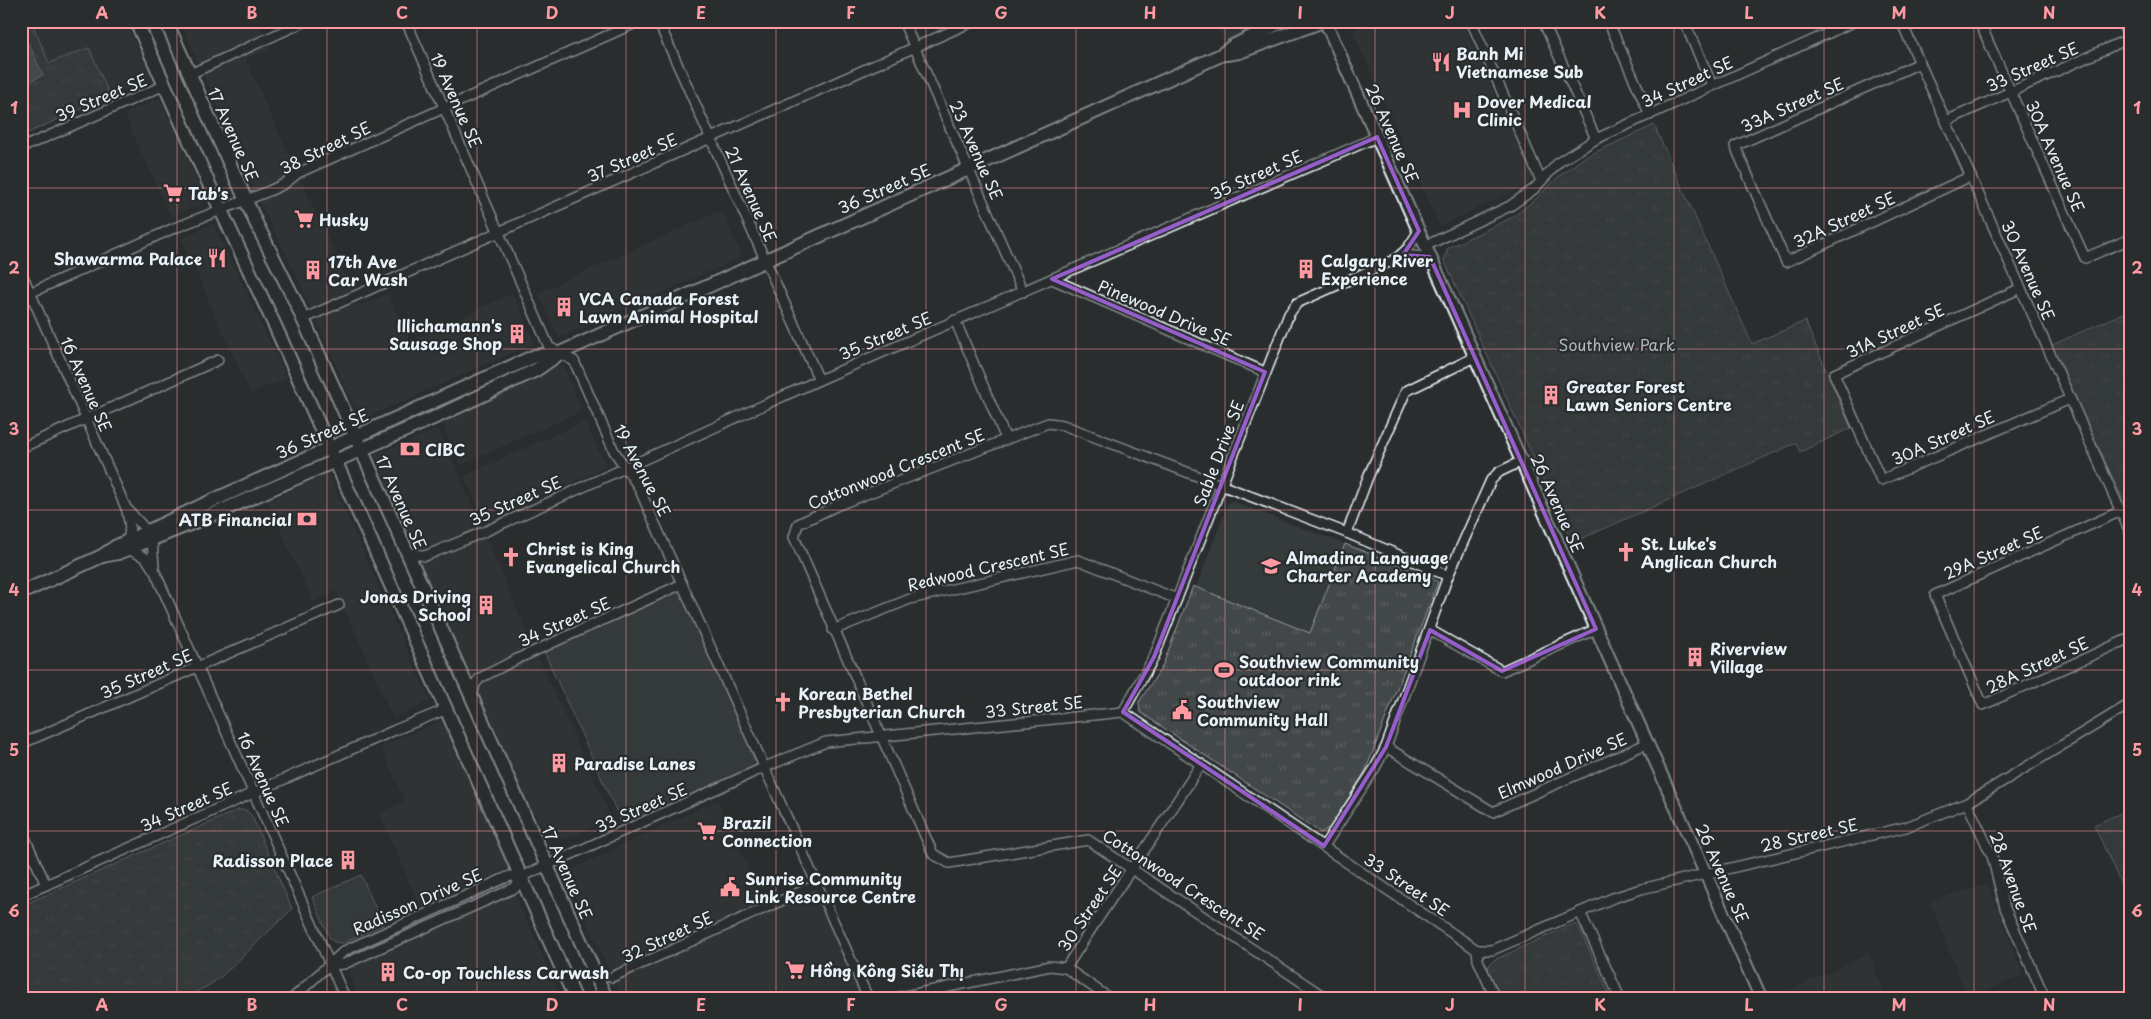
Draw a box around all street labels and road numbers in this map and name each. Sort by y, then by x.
street label: 33 Street SE [1982,35,2082,97]
street label: 19 Avenue SE [425,48,489,152]
street label: 34 Street SE [1637,49,1737,113]
street label: 39 Street SE [51,67,151,127]
street label: 33A Street SE [1737,71,1847,137]
street label: 26 Avenue SE [1360,79,1426,187]
street label: 17 Avenue SE [203,83,265,185]
street label: 23 Avenue SE [944,96,1010,204]
street label: 30A Avenue SE [2021,96,2091,216]
street label: 38 Street SE [275,115,375,179]
street label: 37 Street SE [583,126,681,188]
street label: 21 Avenue SE [720,142,784,246]
street label: 35 Street SE [1206,143,1306,205]
street label: 36 Street SE [834,157,934,219]
street label: 32A Street SE [1789,185,1899,253]
street label: 30 Avenue SE [1996,216,2062,324]
street label: Pinewood Drive SE [1094,273,1236,351]
street label: 31A Street SE [1842,297,1948,363]
street label: 35 Street SE [835,305,935,365]
street label: 16 Avenue SE [55,332,119,436]
street label: Sable Drive SE [1187,396,1249,510]
street label: 36 Street SE [272,402,372,464]
street label: 30A Street SE [1888,404,1998,470]
street label: 19 Avenue SE [608,419,678,521]
street label: Cottonwood Crescent SE [804,421,988,515]
street label: 26 Avenue SE [1525,449,1591,557]
street label: 17 Avenue SE [371,451,433,553]
street label: 35 Street SE [465,469,565,531]
street label: 29A Street SE [1939,519,2047,585]
street label: Redwood Crescent SE [905,536,1071,596]
street label: 34 Street SE [514,590,614,652]
street label: 28A Street SE [1982,630,2092,698]
street label: 35 Street SE [96,642,196,704]
street label: 33 Street SE [984,689,1084,723]
street label: Elmwood Drive SE [1494,726,1630,804]
street label: 16 Avenue SE [232,727,296,831]
street label: 34 Street SE [136,775,236,837]
street label: 33 Street SE [591,776,691,838]
street label: 28 Street SE [1758,811,1860,857]
street label: 26 Avenue SE [1690,819,1756,927]
street label: 17 Avenue SE [537,821,599,923]
street label: Cottonwood Crescent SE [1098,822,1270,946]
street label: 28 Avenue SE [1984,828,2044,936]
street label: 33 Street SE [1359,846,1455,922]
street label: 30 Street SE [1051,860,1127,956]
street label: Radisson Drive SE [348,862,486,940]
street label: 32 Street SE [617,904,717,968]

